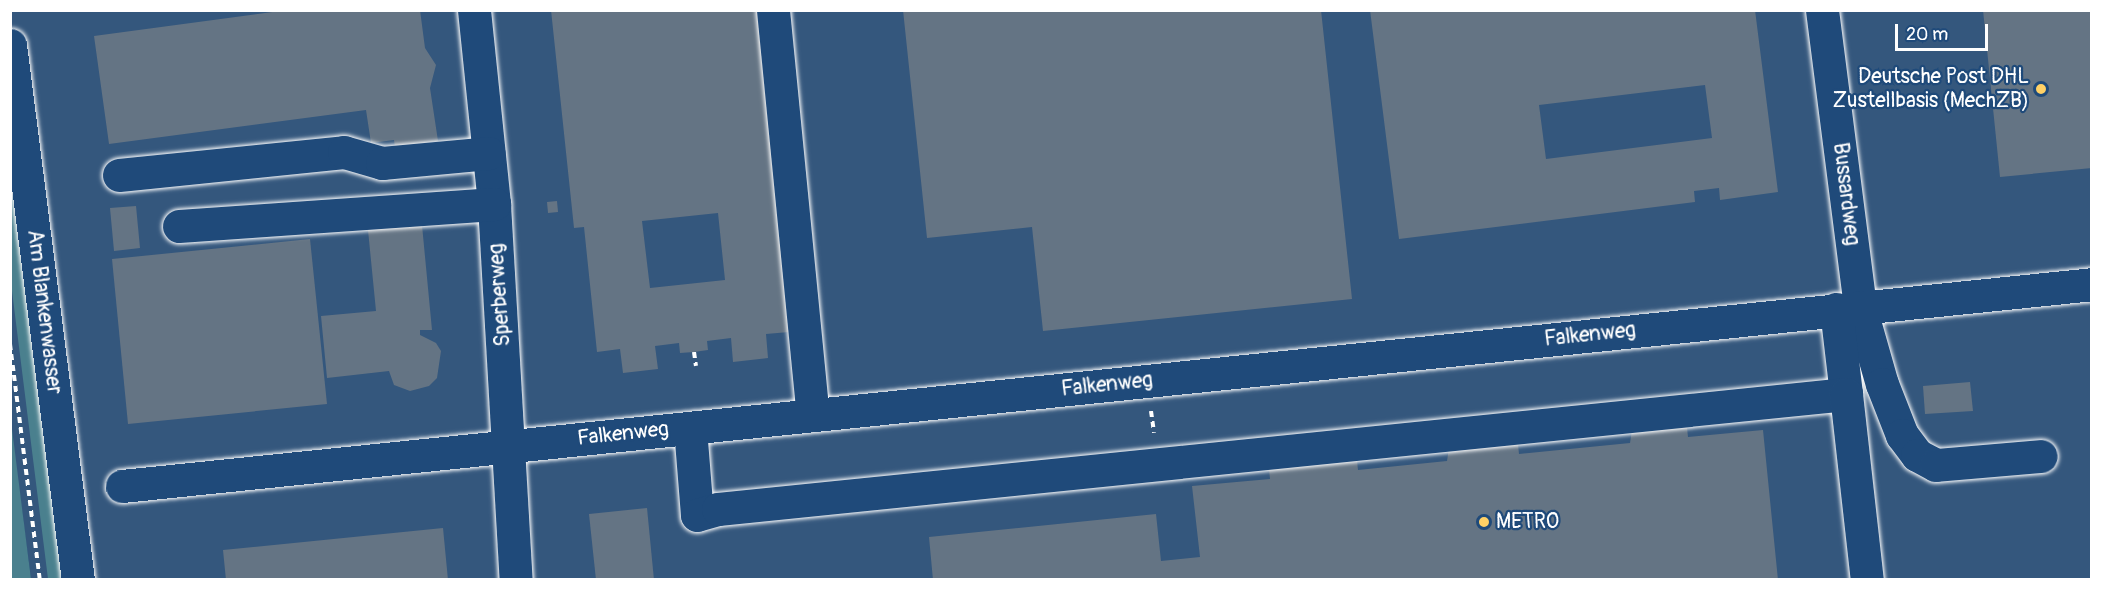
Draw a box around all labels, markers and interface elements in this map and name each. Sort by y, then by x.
scale bar [1898,12,1991,50]
text: 20 m [1906,23,1948,46]
place label: Deutsche Post DHL Zustellbasis (MechZB) [1833,64,2029,114]
marker: Deutsche Post DHL Zustellbasis (MechZB) [2034,82,2048,96]
street label: Bussardweg [1827,141,1865,247]
street label: Am Blankenwasser [21,228,67,396]
street label: Sperberweg [484,243,516,347]
street label: Falkenweg [1543,318,1637,352]
street label: Falkenweg [1060,368,1154,402]
street label: Falkenweg [576,417,670,451]
place label: METRO [1496,509,1559,535]
marker: METRO [1477,515,1491,529]

